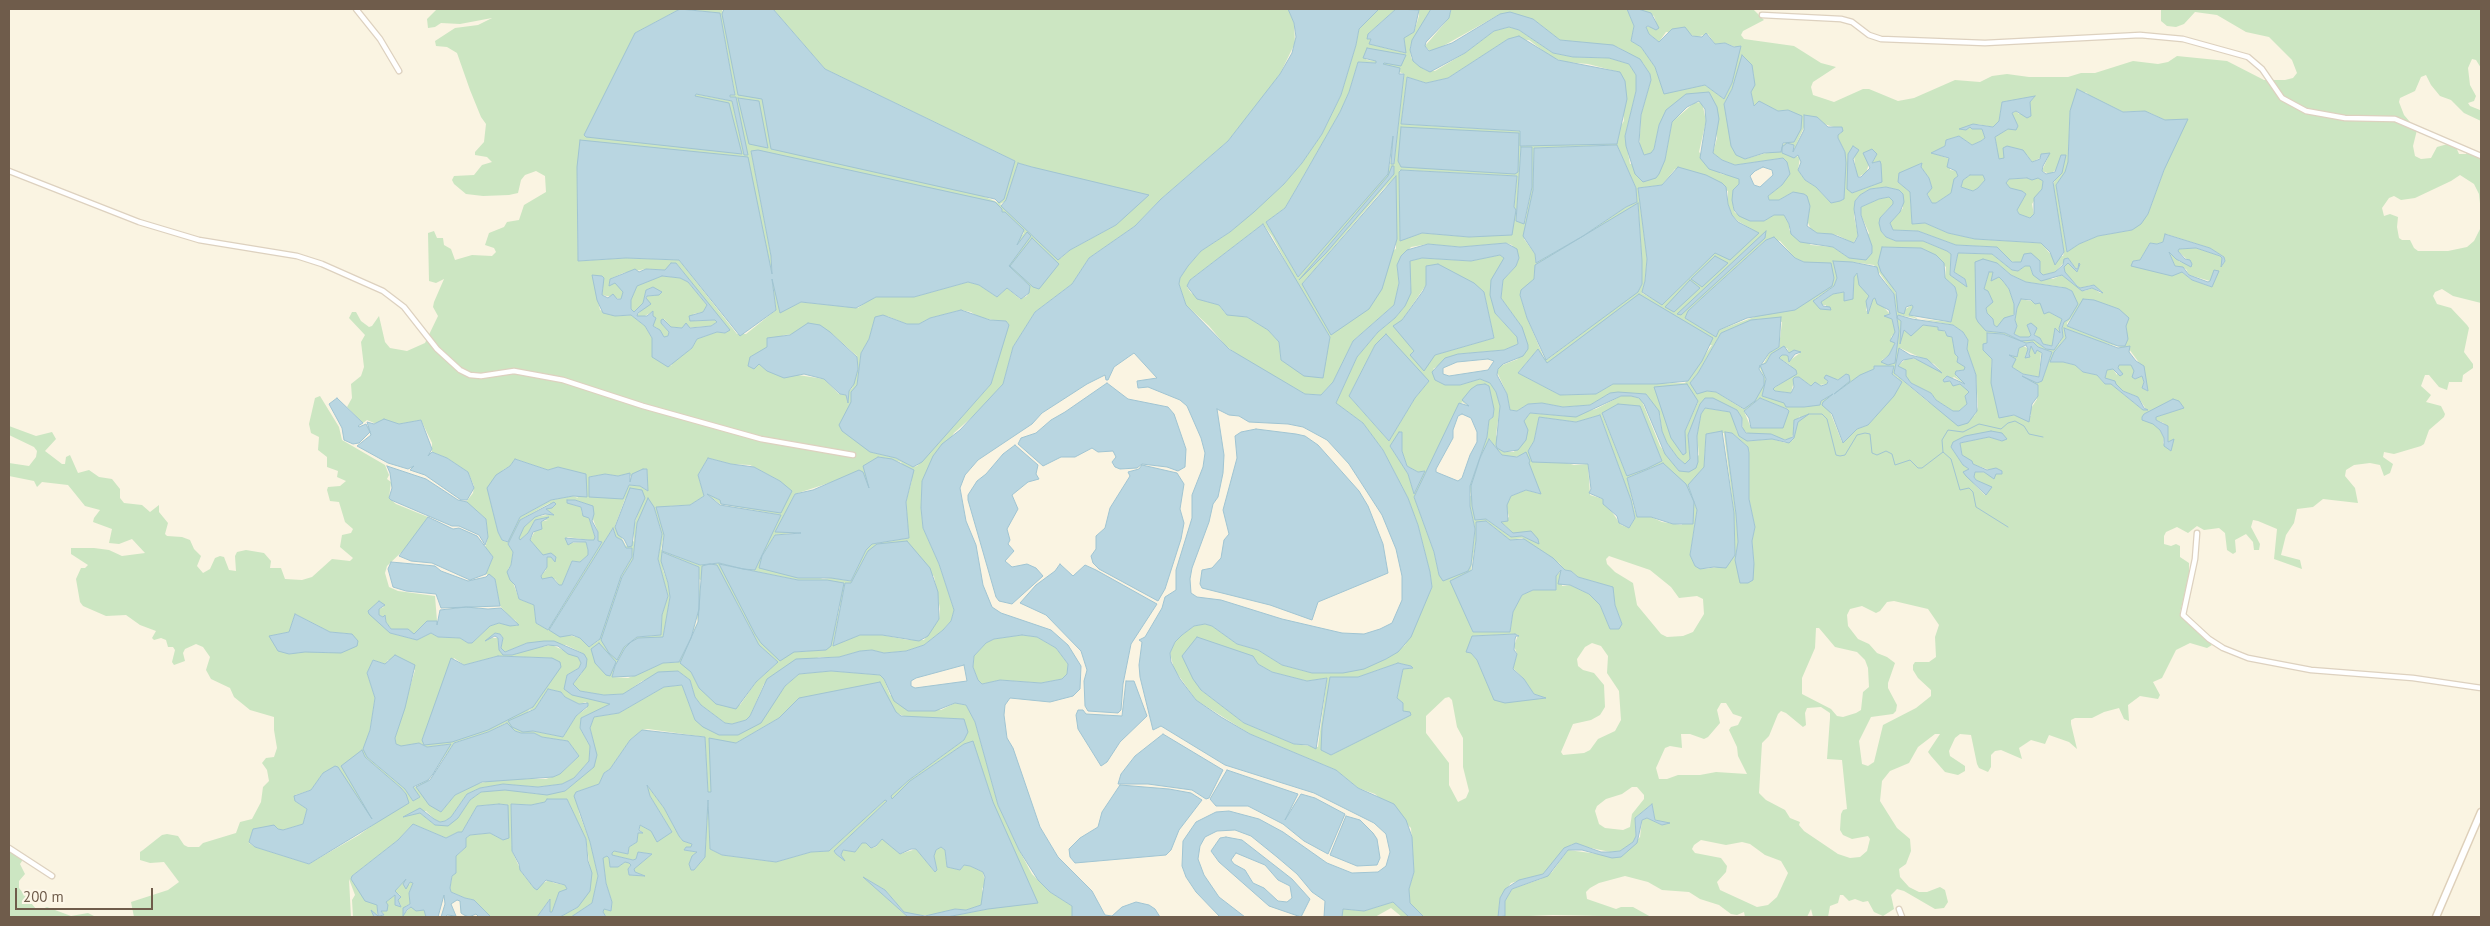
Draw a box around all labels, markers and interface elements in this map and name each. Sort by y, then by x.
scale bar [18,878,155,910]
text: 200 m [23,887,64,906]

